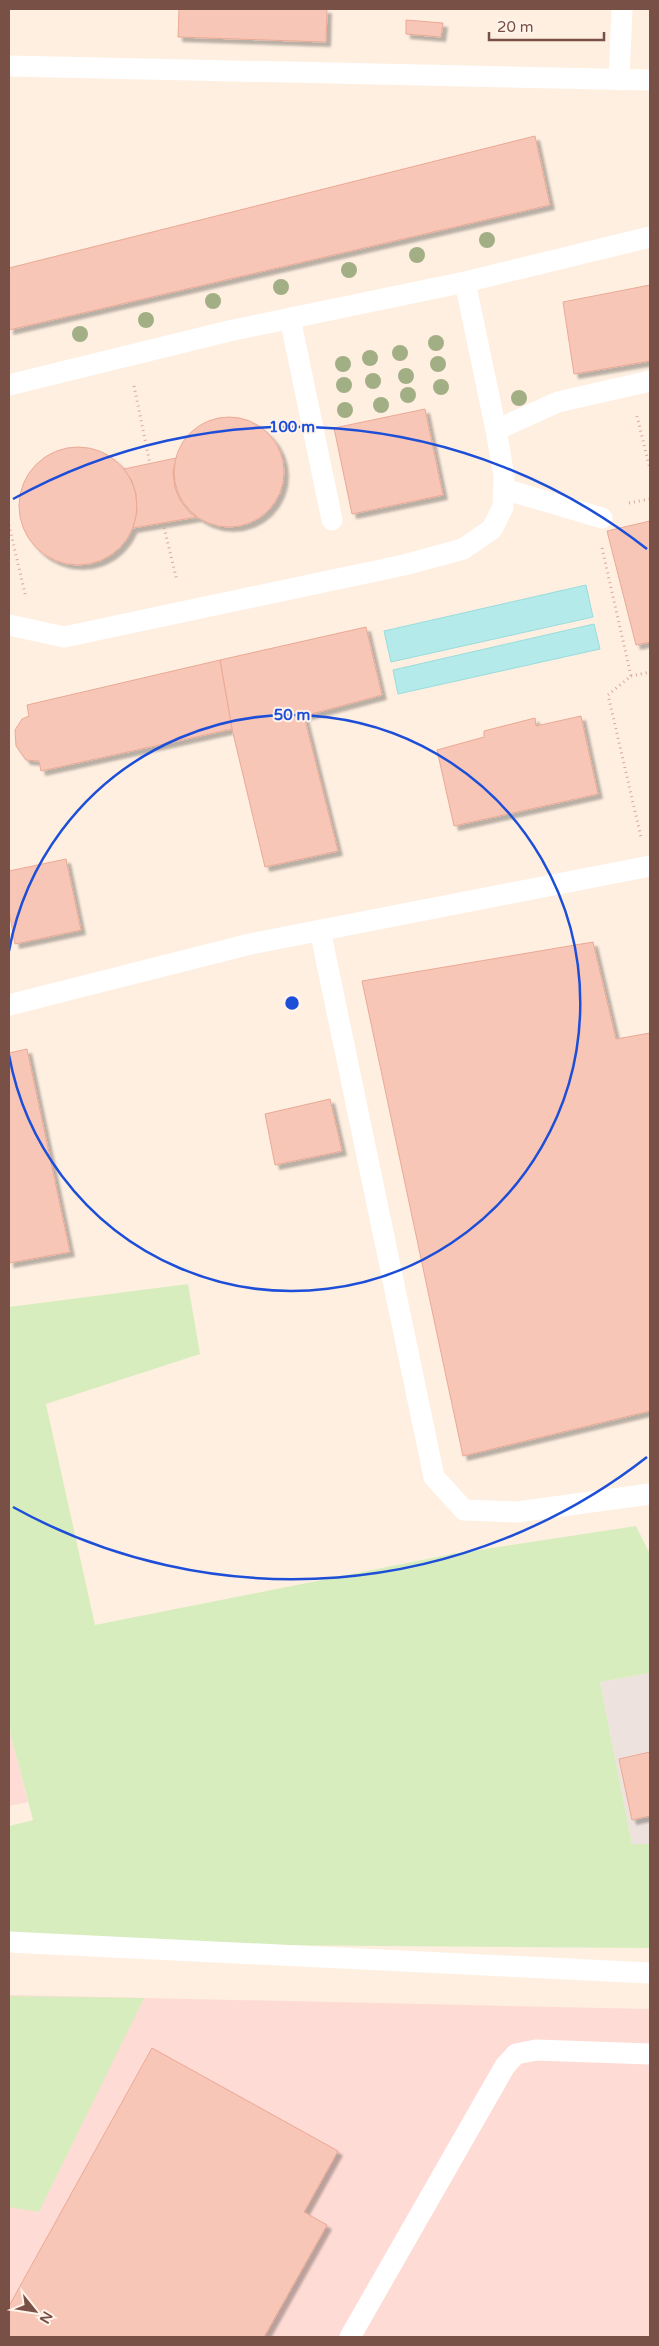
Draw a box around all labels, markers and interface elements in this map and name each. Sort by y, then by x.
scale bar [489,10,604,42]
text: 20 m [497,18,534,36]
text: 100 m [269,418,315,436]
text: 50 m [274,706,310,724]
centre of rings [283,994,301,1012]
north arrow [10,2286,60,2336]
text: N [36,2308,56,2326]

